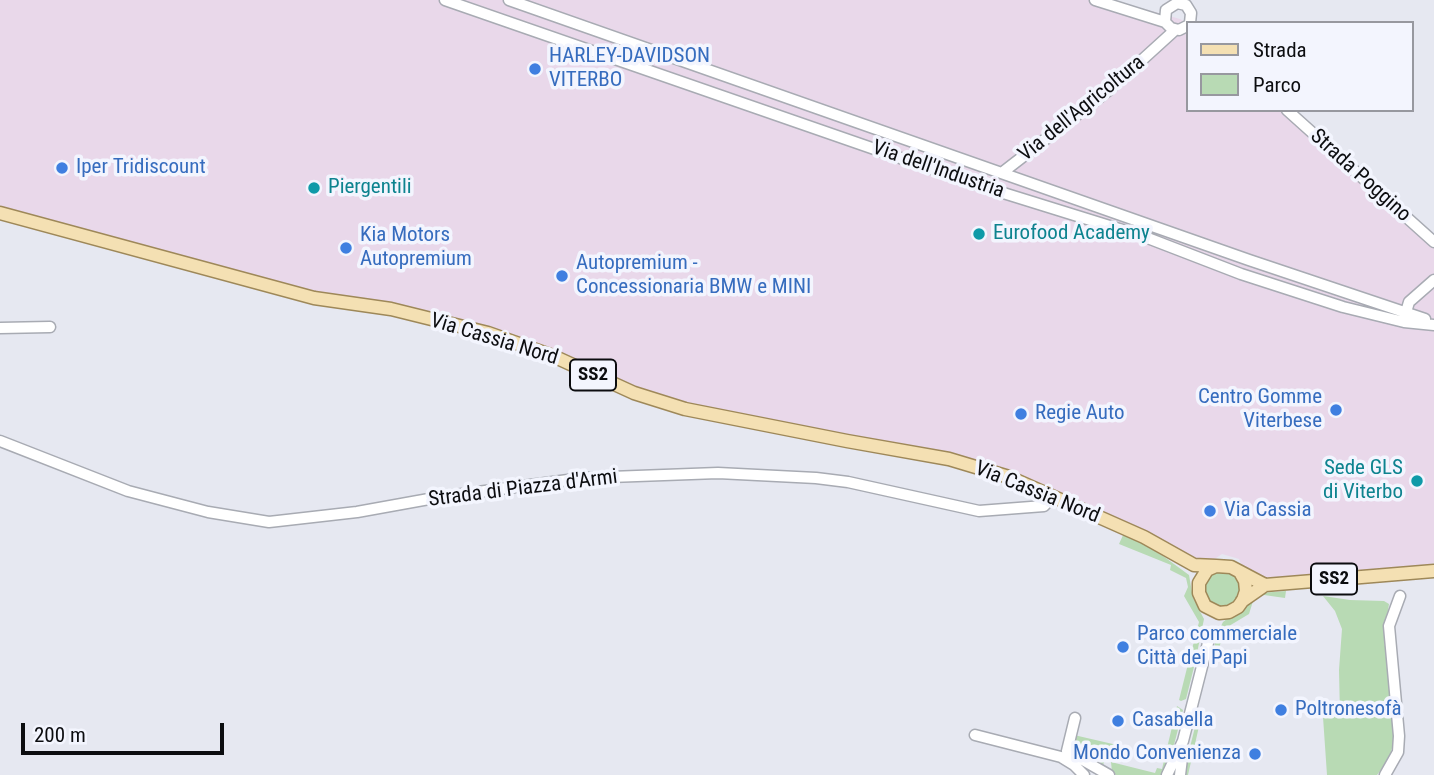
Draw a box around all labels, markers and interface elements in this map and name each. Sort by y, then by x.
legend [1186,21,1413,112]
text: Strada [1253,38,1307,62]
place label: HARLEY-DAVIDSON VITERBO [549,44,710,94]
street label: Via dell'Agricoltura [1014,50,1150,168]
marker: HARLEY-DAVIDSON VITERBO [527,61,543,77]
text: Parco [1253,73,1301,97]
street label: Strada Poggino [1304,124,1416,228]
street label: Via dell'Industria [869,136,1007,204]
place label: Iper Tridiscount [76,155,206,181]
marker: Iper Tridiscount [54,160,70,176]
place label: Piergentili [328,175,412,201]
marker: Piergentili [306,180,322,196]
place label: Eurofood Academy [993,221,1150,247]
place label: Kia Motors Autopremium [360,223,472,273]
marker: Eurofood Academy [971,226,987,242]
marker: Kia Motors Autopremium [338,240,354,256]
place label: Autopremium - Concessionaria BMW e MINI [576,251,811,301]
marker: Autopremium - Concessionaria BMW e MINI [554,268,570,284]
street label: Via Cassia Nord [427,309,561,371]
road number: SS2 [570,360,616,390]
place label: Centro Gomme Viterbese [1198,385,1322,435]
place label: Regie Auto [1035,401,1125,427]
marker: Centro Gomme Viterbese [1328,402,1344,418]
marker: Regie Auto [1013,406,1029,422]
place label: Sede GLS di Viterbo [1323,456,1403,506]
street label: Via Cassia Nord [971,457,1103,529]
street label: Strada di Piazza d'Armi [427,465,619,513]
marker: Sede GLS di Viterbo [1409,473,1425,489]
place label: Via Cassia [1224,498,1311,524]
marker: Via Cassia [1202,503,1218,519]
road number: SS2 [1311,564,1357,594]
place label: Parco commerciale Città dei Papi [1137,622,1297,672]
marker: Parco commerciale Città dei Papi [1115,639,1131,655]
place label: Poltronesofà [1295,697,1402,723]
marker: Poltronesofà [1273,702,1289,718]
scale bar [24,708,228,752]
place label: Casabella [1132,708,1213,734]
marker: Casabella [1110,713,1126,729]
text: 200 m [34,723,86,747]
place label: Mondo Convenienza [1073,741,1241,767]
marker: Mondo Convenienza [1247,746,1263,762]

